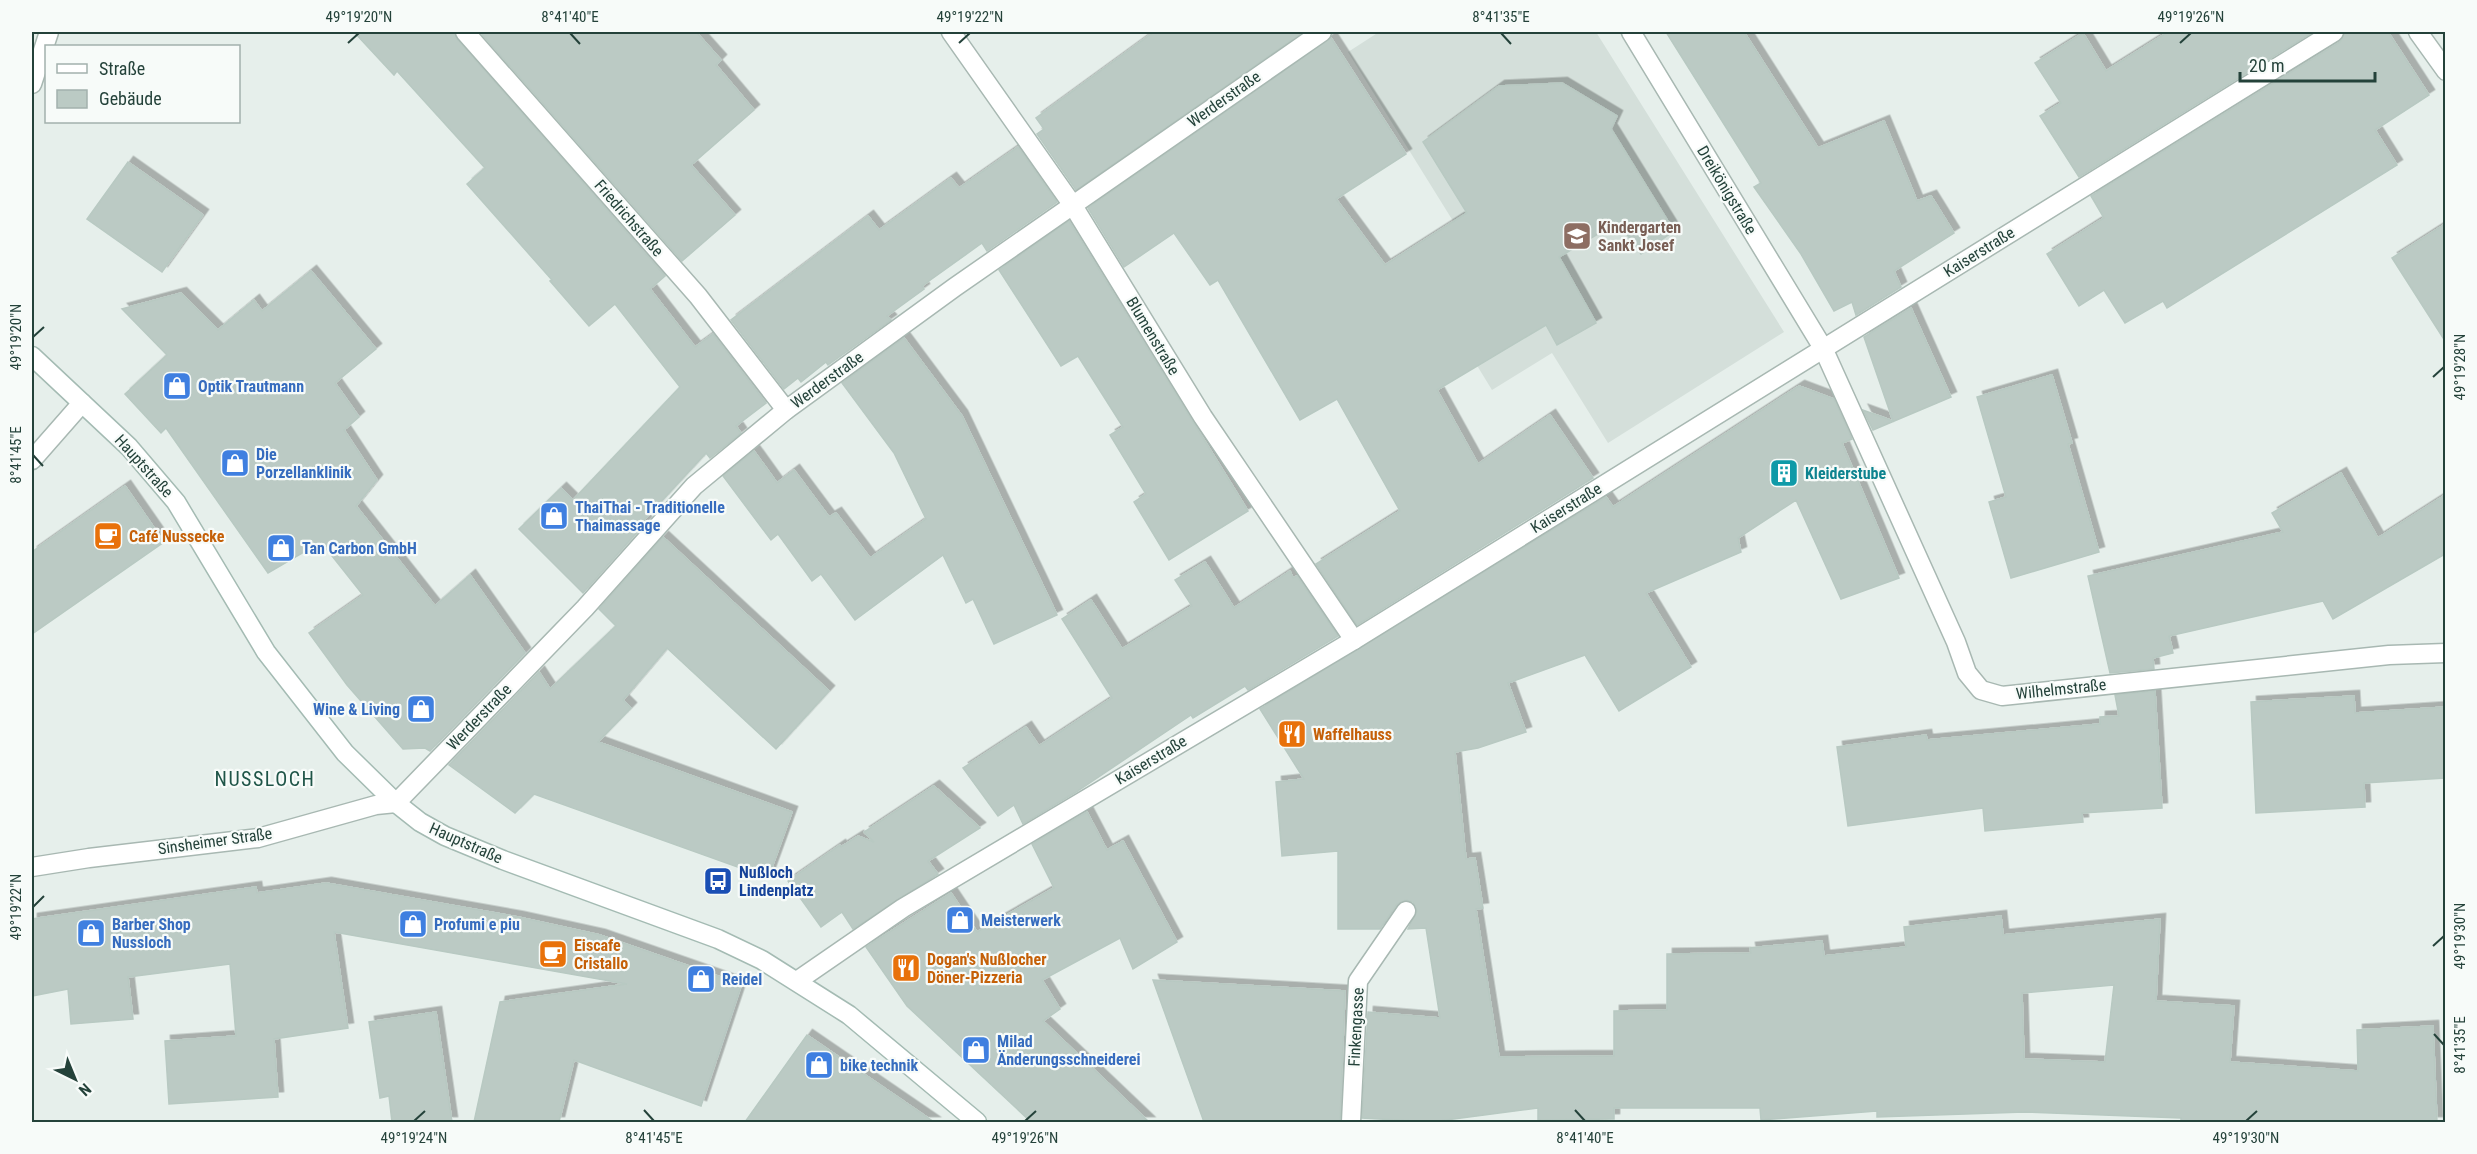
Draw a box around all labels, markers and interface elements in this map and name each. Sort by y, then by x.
text: 49°19'20"N [326,8,392,26]
text: 8°41'40"E [541,8,599,26]
text: 49°19'22"N [937,8,1003,26]
text: 8°41'35"E [1472,8,1530,26]
text: 49°19'26"N [2158,8,2224,26]
legend [45,45,240,123]
scale bar [2240,45,2375,83]
text: 20 m [2249,55,2284,76]
text: Straße [99,58,145,79]
street label: Werderstraße [1184,67,1264,131]
text: Gebäude [99,88,162,109]
street label: Dreikönigstraße [1693,142,1761,238]
street label: Friedrichstraße [591,176,667,260]
place label: Kindergarten Sankt Josef [1598,218,1681,255]
school or university icon: Kindergarten Sankt Josef [1561,220,1593,252]
street label: Kaiserstraße [1940,223,2018,281]
street label: Blumenstraße [1122,294,1184,378]
text: 49°19'20"N [7,304,25,370]
text: 49°19'28"N [2451,334,2469,400]
street label: Werderstraße [787,347,867,413]
shop icon: Optik Trautmann [161,370,193,402]
place label: Optik Trautmann [198,377,304,396]
text: 8°41'45"E [7,426,25,484]
street label: Hauptstraße [111,431,177,501]
place label: Die Porzellanklinik [256,445,352,482]
shop icon: Die Porzellanklinik [219,447,251,479]
building icon: Kleiderstube [1768,457,1800,489]
place label: Kleiderstube [1805,464,1886,483]
street label: Kaiserstraße [1527,479,1605,537]
place label: ThaiThai - Traditionelle Thaimassage [575,498,725,535]
shop icon: ThaiThai - Traditionelle Thaimassage [538,500,570,532]
cafe icon: Café Nussecke [92,520,124,552]
place label: Café Nussecke [129,527,225,546]
shop icon: Tan Carbon GmbH [265,532,297,564]
place label: Tan Carbon GmbH [302,539,417,558]
street label: Wilhelmstraße [2015,675,2107,703]
street label: Werderstraße [443,680,515,754]
shop icon: Wine & Living [405,693,437,725]
place label: Wine & Living [313,700,400,719]
restaurant icon: Waffelhauss [1276,718,1308,750]
place label: Waffelhauss [1313,725,1392,744]
street label: Kaiserstraße [1112,731,1190,789]
district label: NUSSLOCH [214,767,316,791]
street label: Hauptstraße [426,818,506,868]
street label: Sinsheimer Straße [157,824,273,858]
place label: Nußloch Lindenplatz [739,863,814,900]
bus stop icon: Nußloch Lindenplatz [702,865,734,897]
text: 49°19'22"N [7,874,25,940]
text: 49°19'30"N [2451,903,2469,969]
shop icon: Meisterwerk [944,904,976,936]
shop icon: Profumi e piu [397,908,429,940]
place label: Meisterwerk [981,911,1061,930]
place label: Barber Shop Nussloch [112,915,191,952]
place label: Profumi e piu [434,915,520,934]
shop icon: Barber Shop Nussloch [75,917,107,949]
place label: Eiscafe Cristallo [574,936,628,973]
cafe icon: Eiscafe Cristallo [537,938,569,970]
place label: Dogan's Nußlocher Döner-Pizzeria [927,950,1046,987]
restaurant icon: Dogan's Nußlocher Döner-Pizzeria [890,952,922,984]
shop icon: Reidel [685,963,717,995]
place label: Reidel [722,970,762,989]
street label: Finkengasse [1344,987,1368,1067]
text: 8°41'35"E [2451,1016,2469,1074]
place label: Milad Änderungsschneiderei [997,1032,1141,1069]
shop icon: Milad Änderungsschneiderei [960,1034,992,1066]
north arrow [45,1049,105,1109]
shop icon: bike technik [803,1049,835,1081]
place label: bike technik [840,1056,918,1075]
text: N [75,1079,95,1100]
text: 49°19'24"N [381,1129,447,1147]
text: 8°41'45"E [625,1129,683,1147]
text: 49°19'26"N [992,1129,1058,1147]
text: 8°41'40"E [1556,1129,1614,1147]
text: 49°19'30"N [2213,1129,2279,1147]

